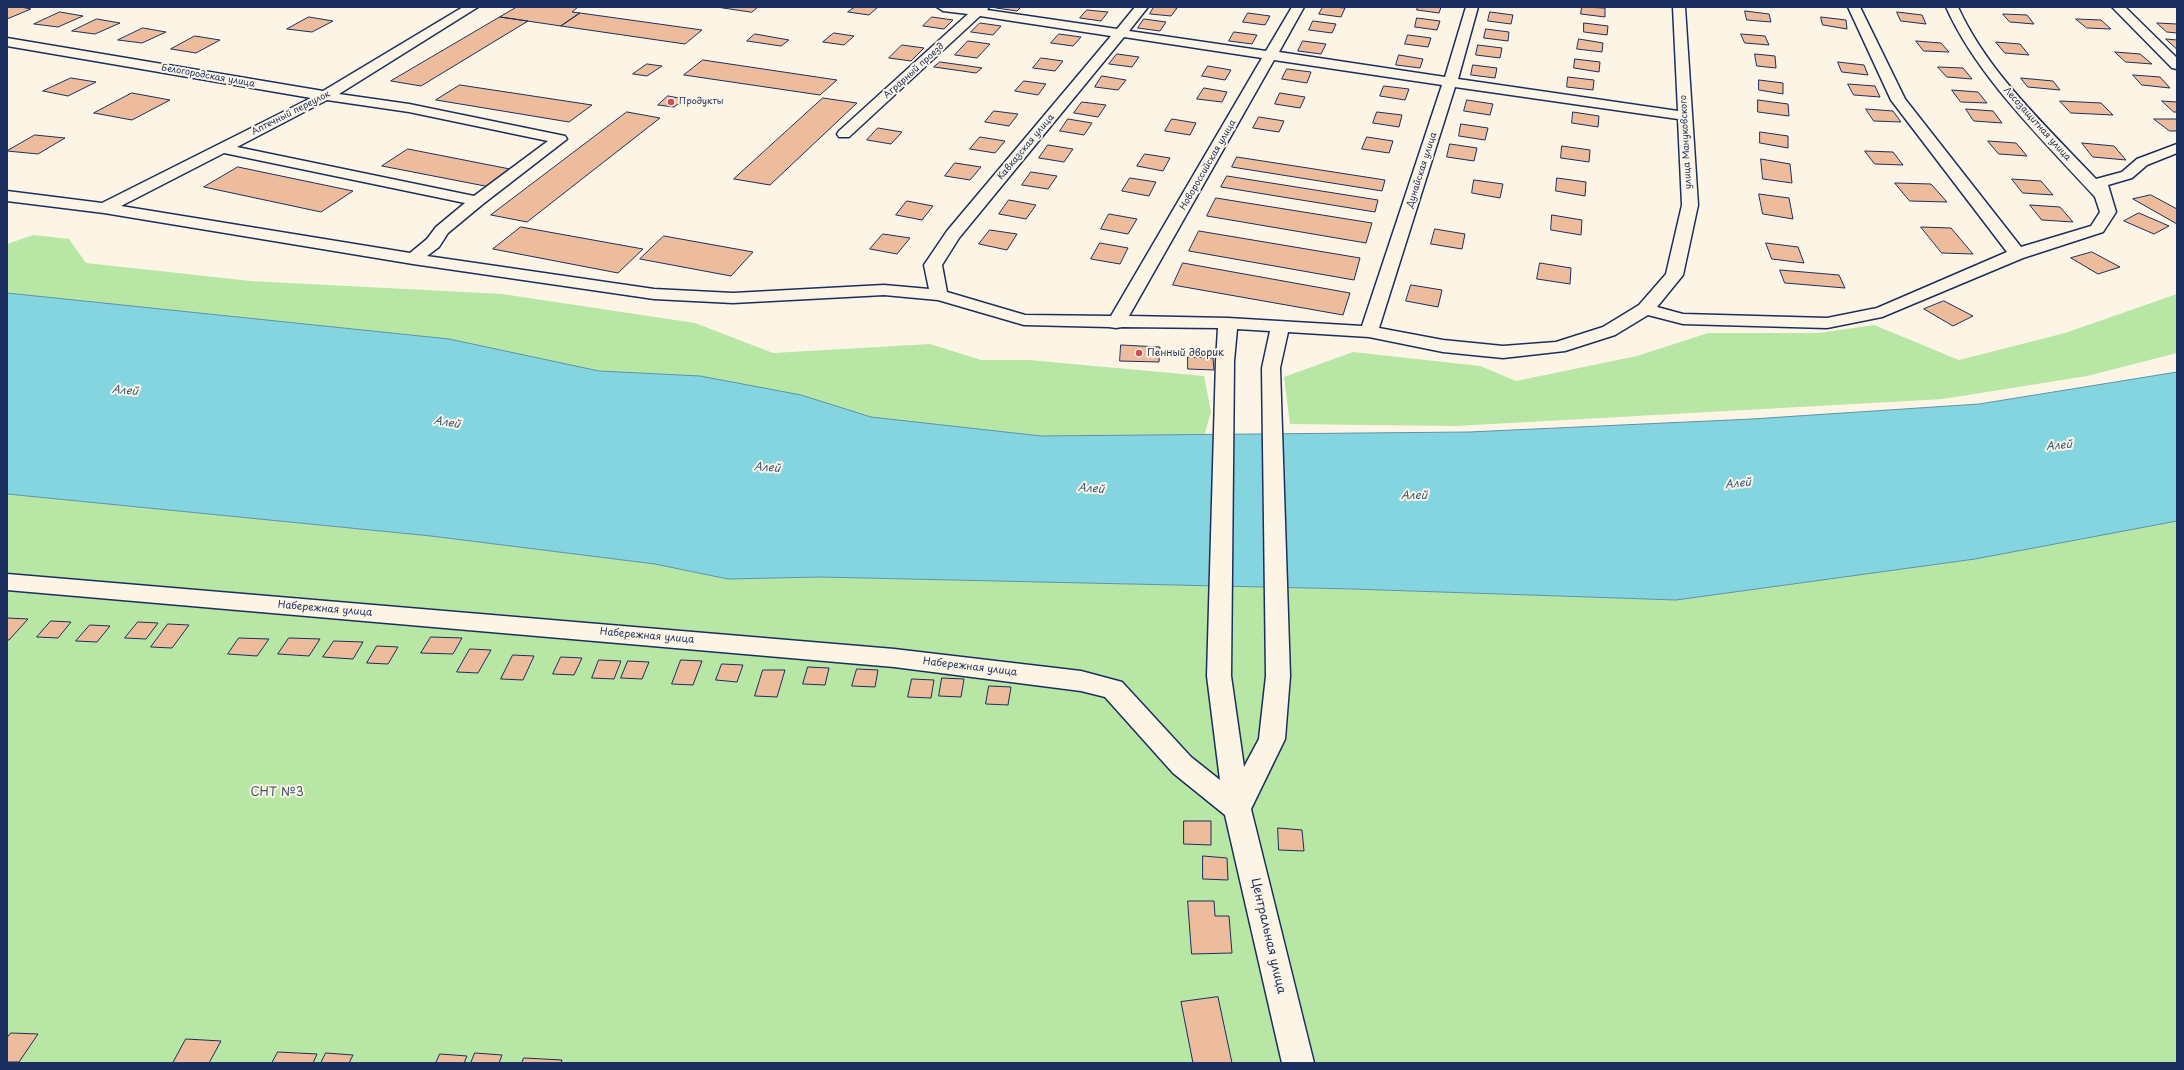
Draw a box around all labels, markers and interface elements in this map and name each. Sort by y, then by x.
street label: Аграрный проезд [882,41,946,101]
street label: Белогородская улица [160,62,256,90]
street label: Лесозащитная улица [2001,85,2073,163]
street label: Аптечный переулок [250,88,332,138]
street label: улица Мануковского [1678,95,1694,189]
marker: Продукты [666,97,676,107]
place label: Продукты [679,97,723,107]
street label: Кавказская улица [995,112,1057,182]
street label: Новороссийская улица [1178,118,1238,212]
street label: Дунайская улица [1405,131,1439,209]
place label: Пенный дворик [1147,347,1224,359]
marker: Пенный дворик [1134,348,1144,358]
water label: Алей [111,383,139,399]
water label: Алей [433,414,461,432]
water label: Алей [2045,438,2073,454]
water label: Алей [753,461,781,475]
water label: Алей [1724,476,1752,492]
water label: Алей [1077,482,1105,496]
water label: Алей [1401,489,1427,503]
street label: Набережная улица [277,599,373,619]
street label: Набережная улица [599,626,695,646]
street label: Набережная улица [922,655,1018,679]
park label: СНТ №3 [250,786,304,800]
street label: Центральная улица [1248,877,1288,995]

